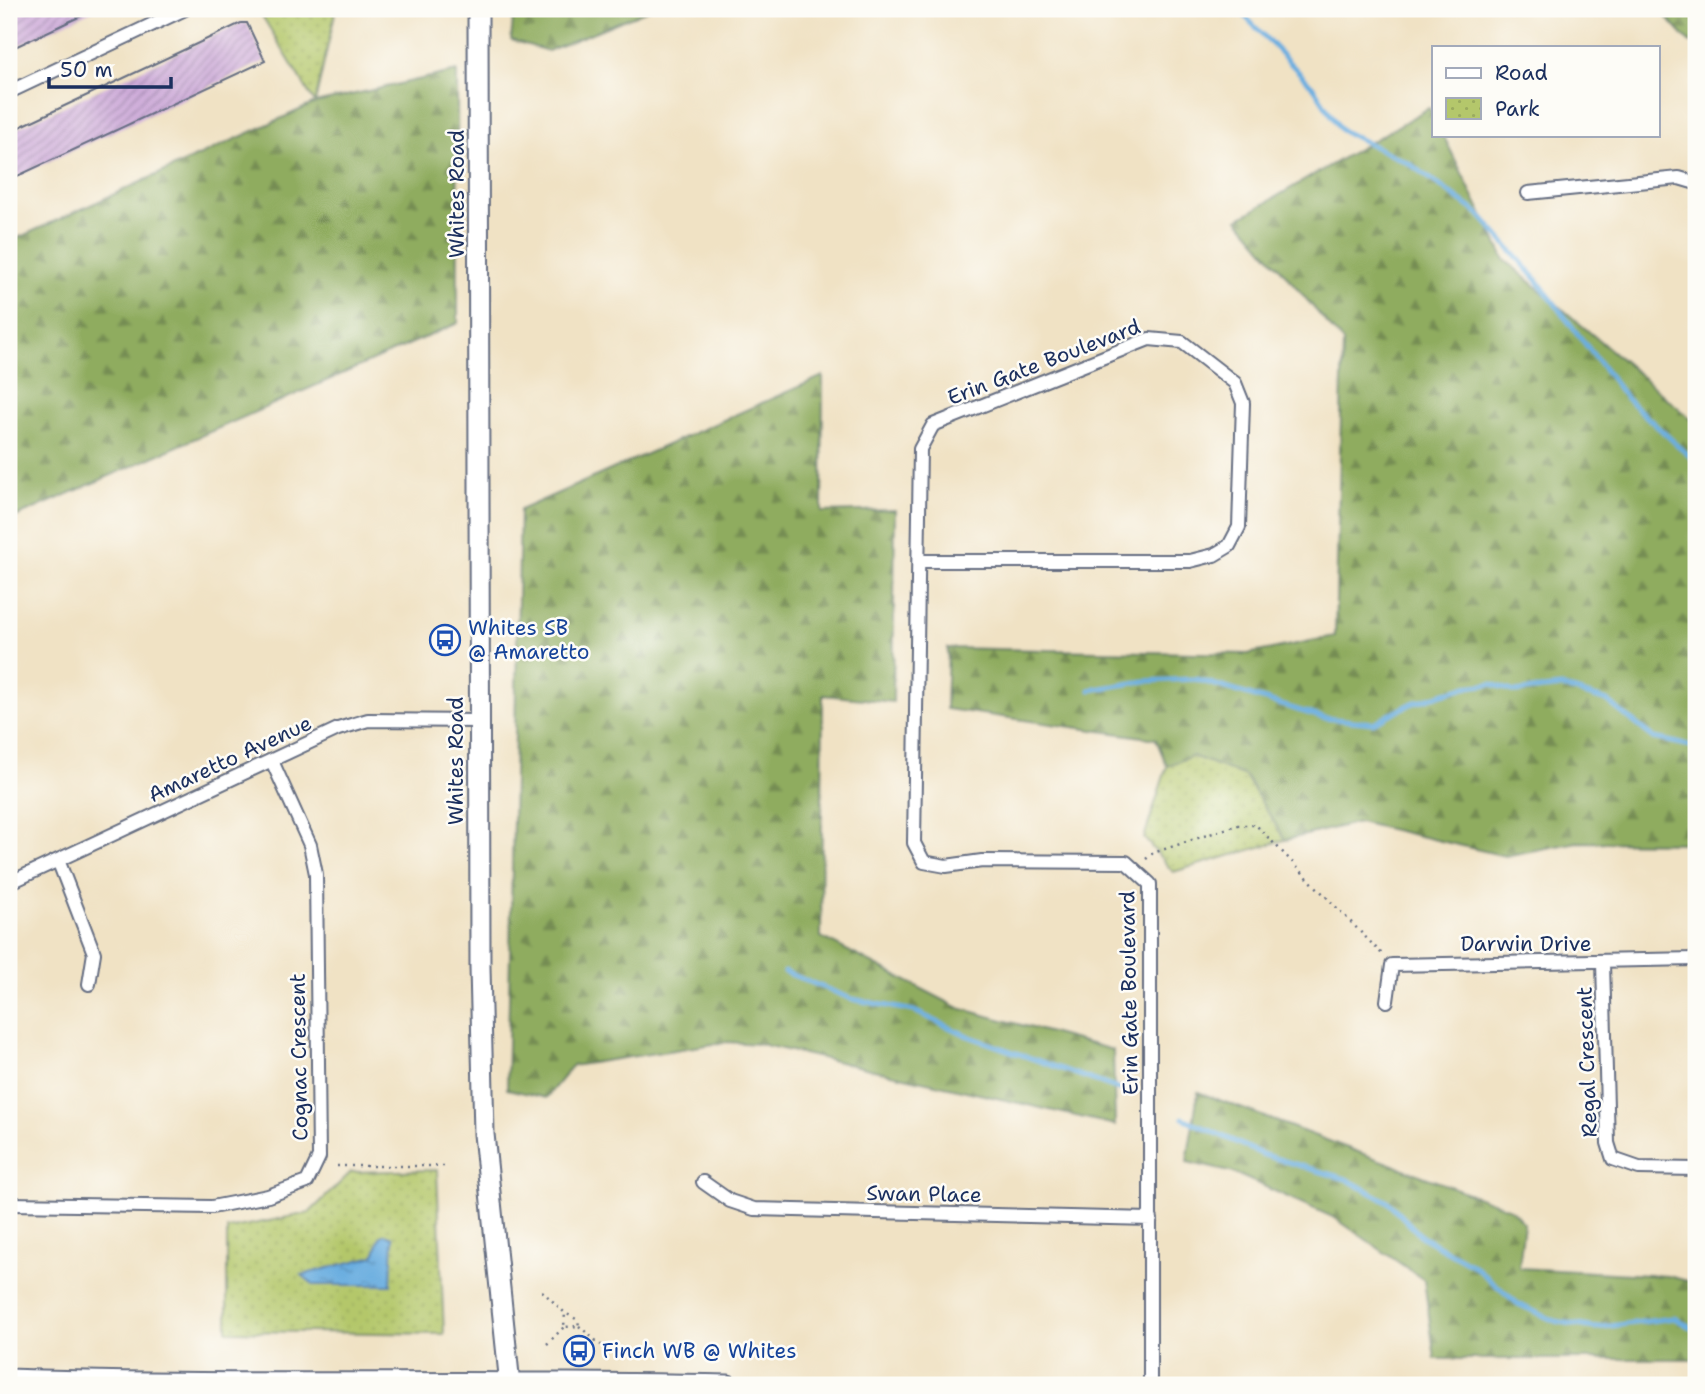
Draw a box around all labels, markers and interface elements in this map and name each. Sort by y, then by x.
scale bar [49,46,172,90]
legend [1432,46,1660,136]
text: 50 m [60,56,113,84]
text: Road [1495,59,1548,87]
text: Park [1495,95,1540,123]
street label: Whites Road [443,130,471,258]
street label: Erin Gate Boulevard [944,312,1144,412]
place label: Whites SB @ Amaretto [468,614,590,666]
bus stop icon: Whites SB @ Amaretto [428,623,462,657]
street label: Whites Road [442,697,470,825]
street label: Amaretto Avenue [144,709,316,809]
street label: Erin Gate Boulevard [1113,891,1145,1095]
street label: Darwin Drive [1460,930,1592,958]
street label: Cognac Crescent [284,973,314,1141]
street label: Regal Crescent [1570,986,1604,1138]
street label: Swan Place [866,1179,982,1209]
bus stop icon: Finch WB @ Whites [562,1334,596,1368]
place label: Finch WB @ Whites [602,1337,797,1365]

